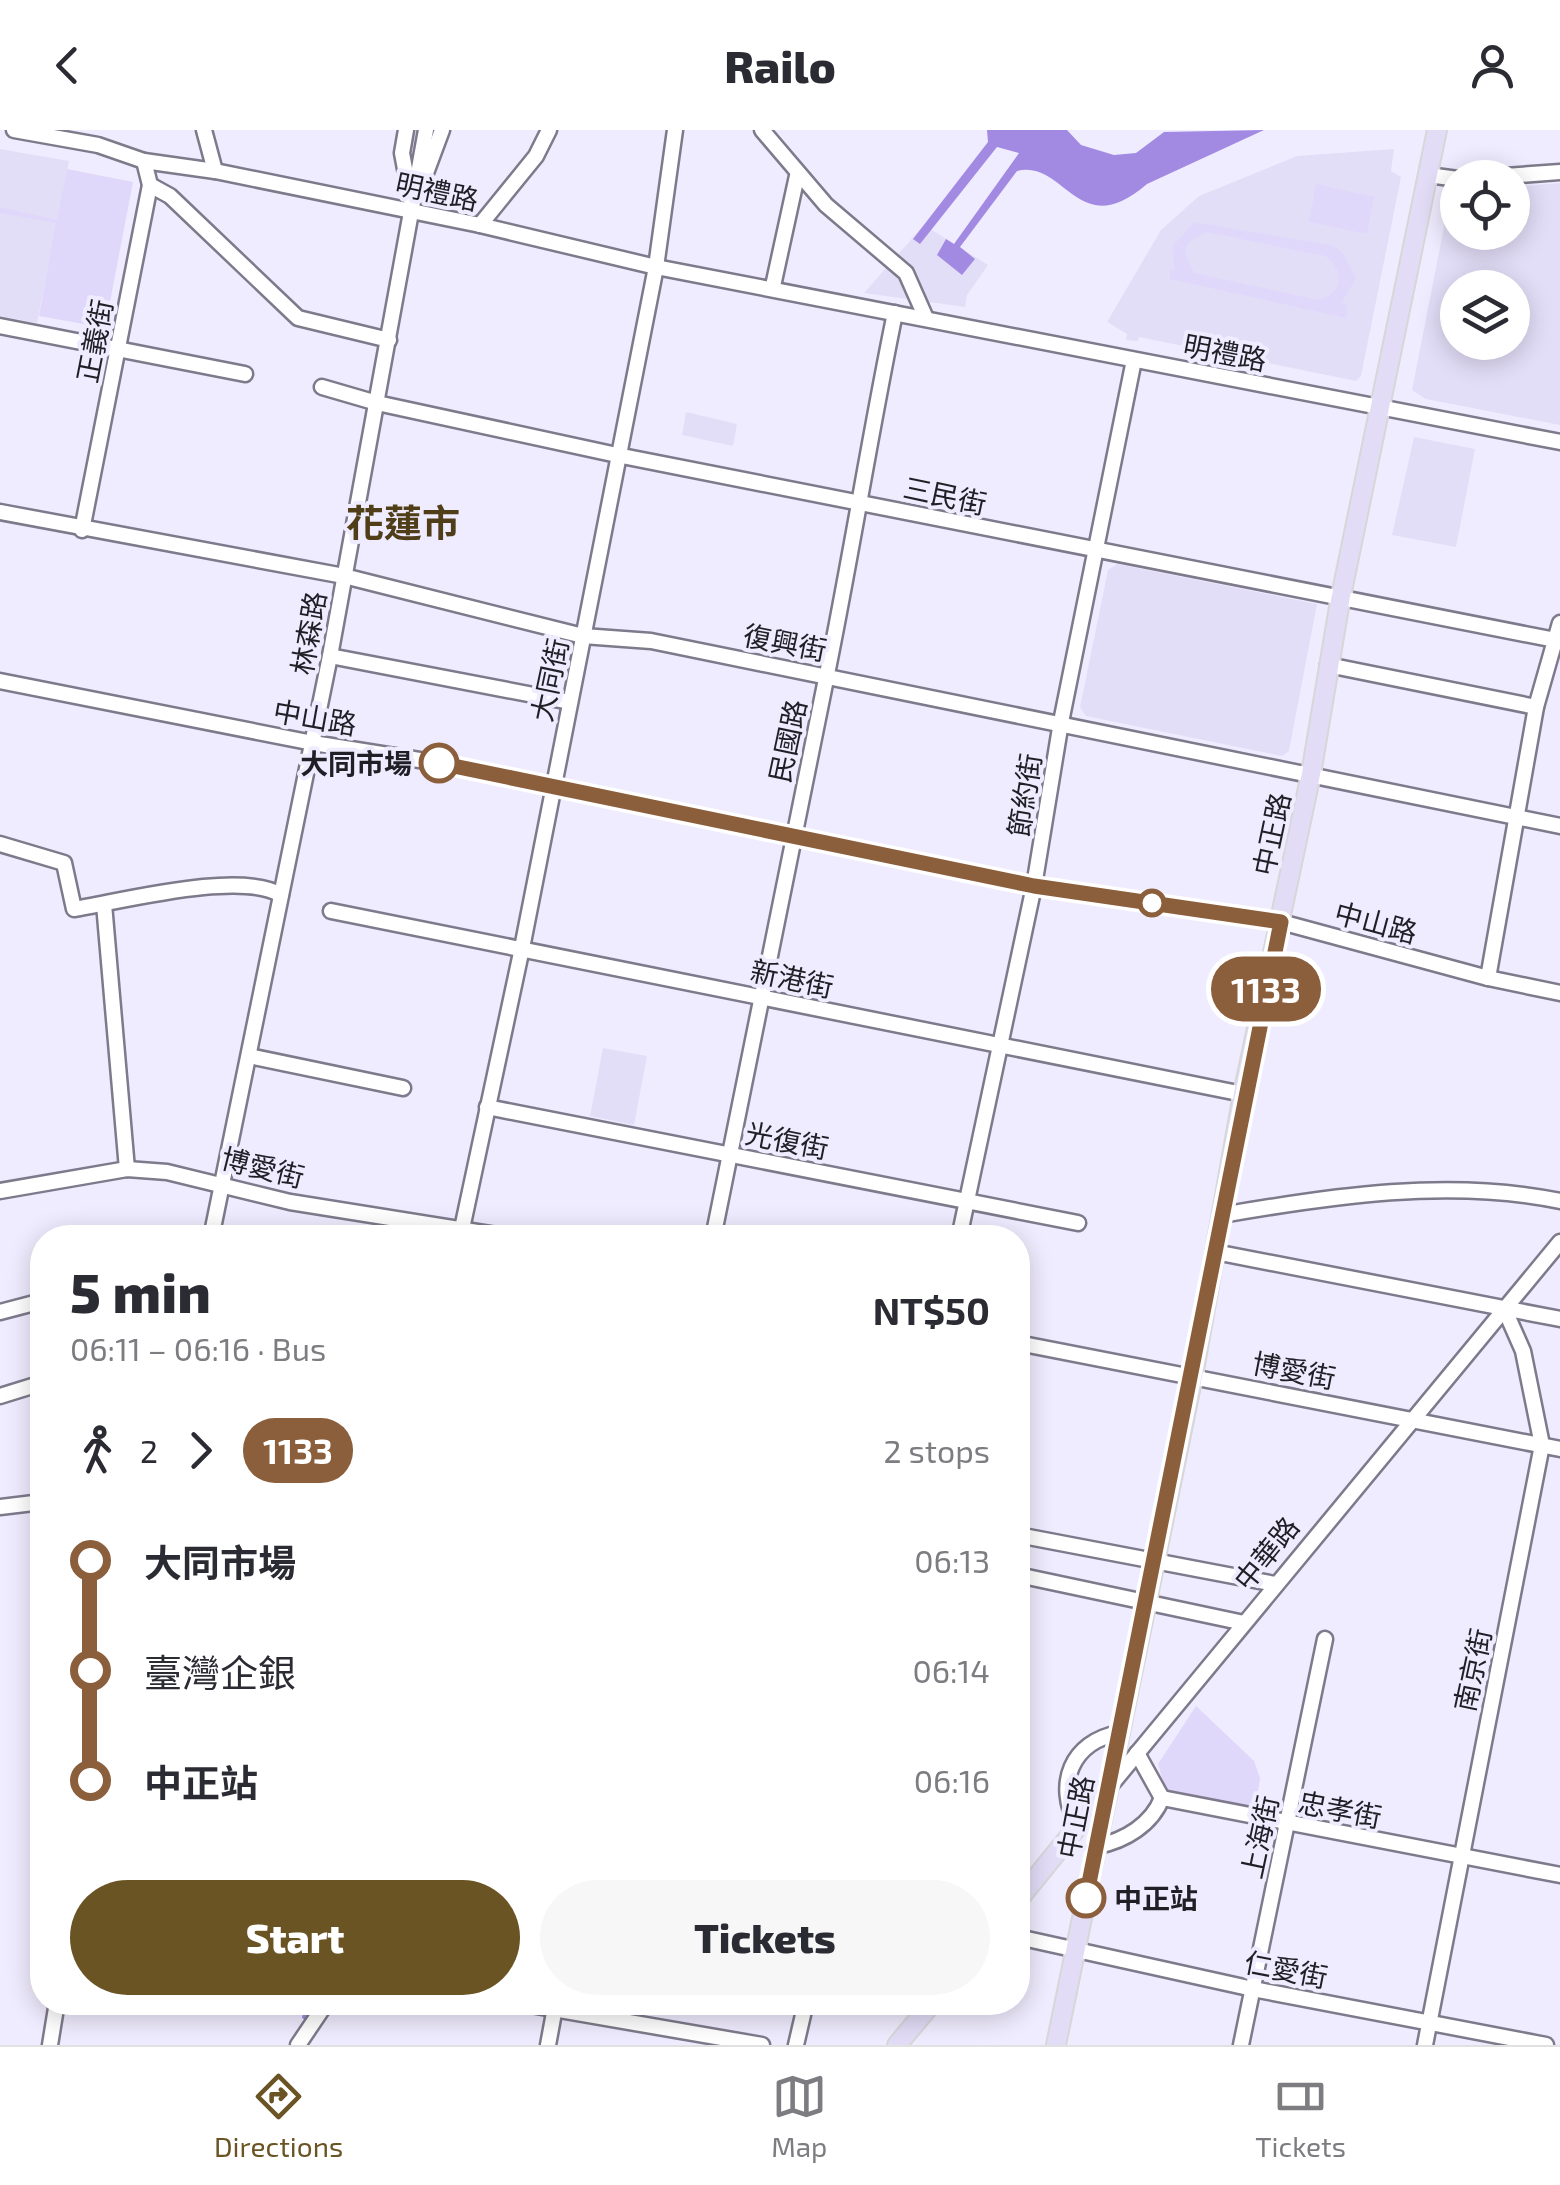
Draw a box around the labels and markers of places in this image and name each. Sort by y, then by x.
marker: 大同市場 [420,744,458,782]
place label: 大同市場 [300,746,412,780]
unlabelled marker [1139,890,1165,916]
marker: 中正站 [1067,1879,1105,1917]
place label: 中正站 [1114,1881,1198,1915]

